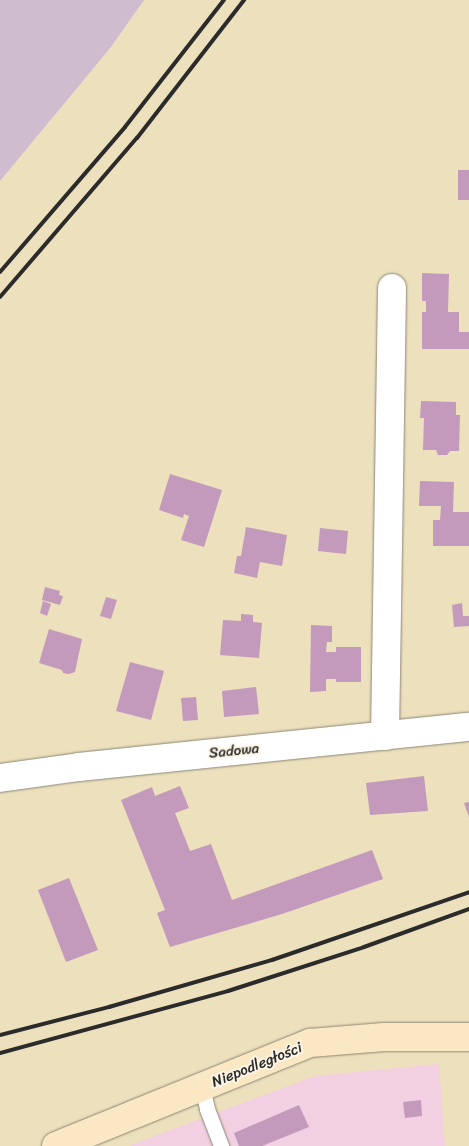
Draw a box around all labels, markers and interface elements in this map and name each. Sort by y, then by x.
street label: Sadowa [208,739,260,763]
street label: Niepodległości [209,1039,305,1091]

